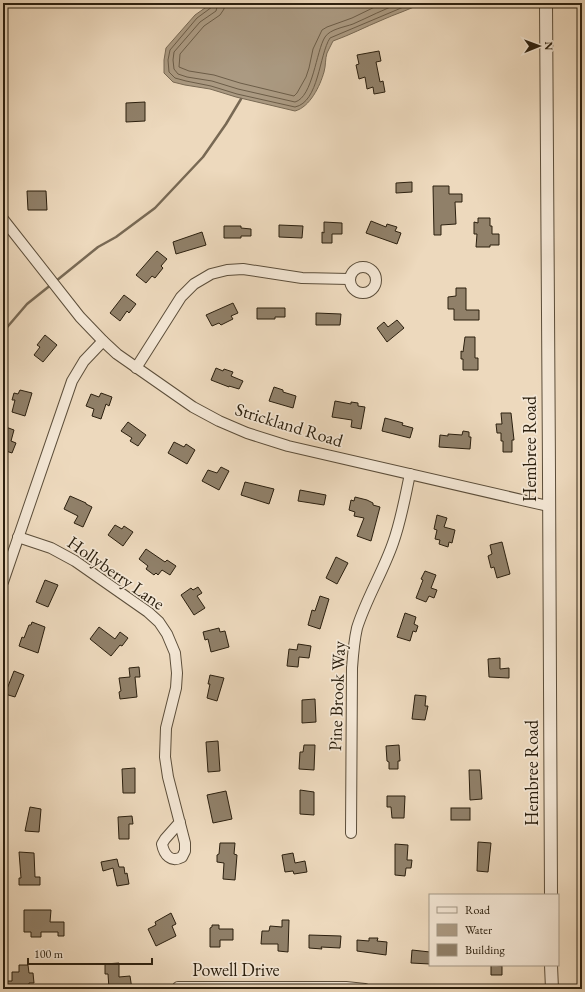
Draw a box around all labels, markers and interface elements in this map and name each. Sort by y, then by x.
north arrow [519,26,559,66]
text: N [542,41,556,50]
street label: Hembree Road [518,395,541,502]
street label: Strickland Road [232,397,347,452]
street label: Hollyberry Lane [63,531,169,615]
street label: Pine Brook Way [323,640,350,751]
street label: Hembree Road [520,719,543,826]
legend [429,894,559,966]
text: Road [465,902,491,918]
text: Water [465,922,492,938]
scale bar [28,940,152,966]
text: Building [465,942,506,958]
text: 100 m [34,946,64,962]
street label: Powell Drive [192,958,280,981]

